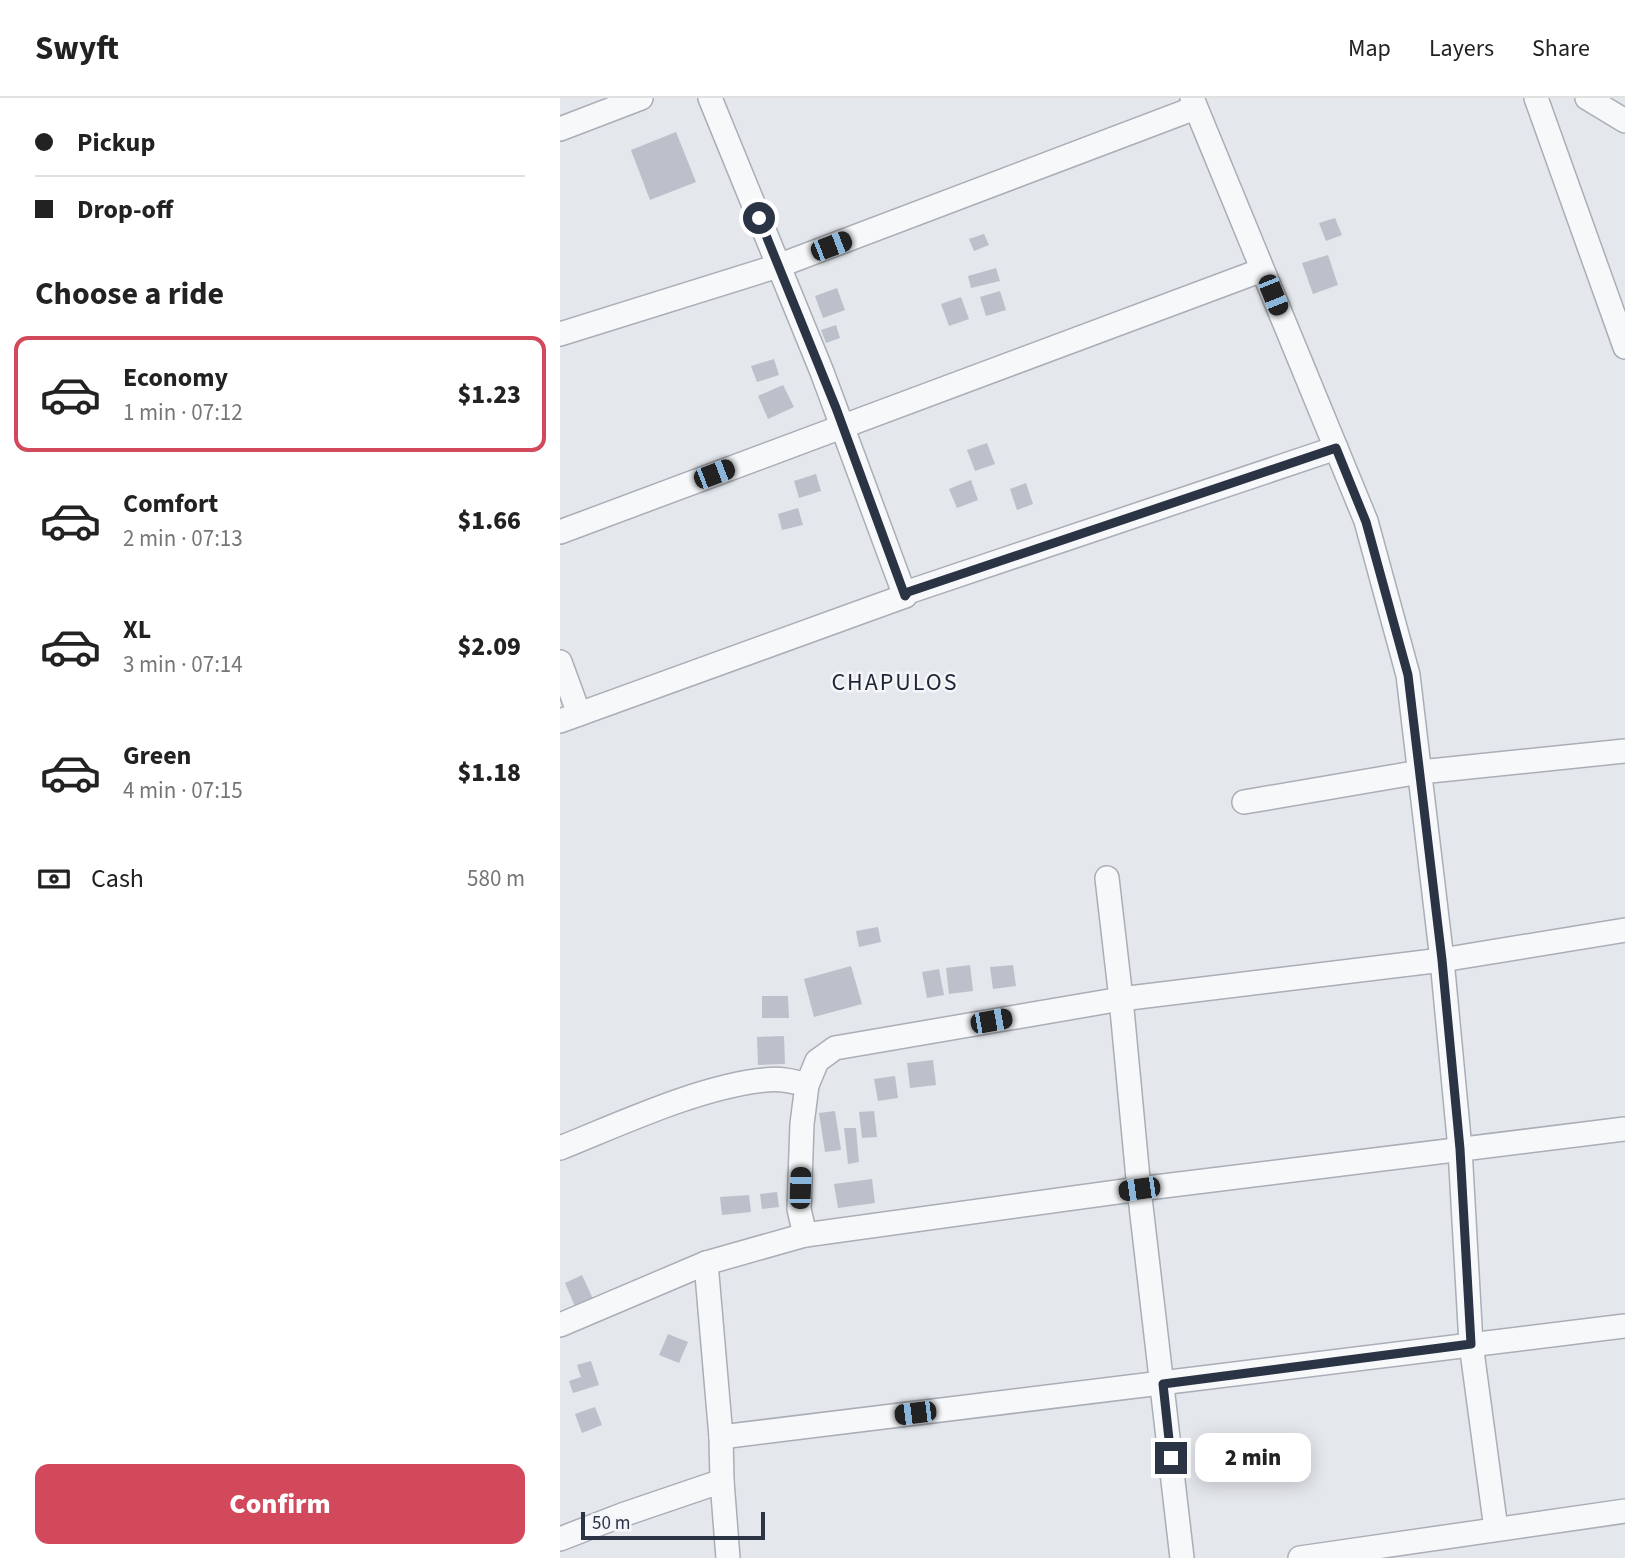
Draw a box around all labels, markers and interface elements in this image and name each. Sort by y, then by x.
text: Swyft [35,25,119,72]
text: Map [1348,31,1391,66]
text: Layers [1429,31,1494,66]
text: Share [1532,31,1590,66]
text: Pickup [77,124,155,161]
text: Drop-off [77,191,173,228]
route start [743,202,775,234]
car [808,229,855,263]
text: Choose a ride [35,271,224,317]
car [1256,272,1291,318]
text: Economy [123,359,228,396]
icon: car [39,363,102,426]
text: $1.23 [457,376,521,413]
text: 1 min · 07:12 [123,396,243,429]
car [691,457,738,491]
text: Comfort [123,485,218,522]
icon: car [39,489,102,552]
text: $1.66 [457,502,521,539]
text: 2 min · 07:13 [123,522,243,555]
text: XL [123,611,151,648]
icon: car [39,615,102,678]
text: $2.09 [457,628,521,665]
text: 3 min · 07:14 [123,648,243,681]
district label: CHAPULOS [831,665,959,700]
text: Green [123,737,191,774]
icon: car [39,741,102,804]
text: $1.18 [457,754,521,791]
text: 4 min · 07:15 [123,774,243,807]
icon: cash [35,860,73,898]
text: Cash [91,860,144,897]
text: 580 m [467,862,525,895]
car [969,1007,1014,1035]
car [789,1167,812,1209]
car [1117,1176,1162,1202]
car [893,1400,938,1426]
callout: 2 min [1196,1434,1311,1482]
text: 2 min [1225,1441,1281,1474]
route end [1155,1442,1187,1474]
button: Confirm [35,1464,525,1544]
scale bar [581,1509,765,1541]
text: 50 m [592,1510,630,1537]

